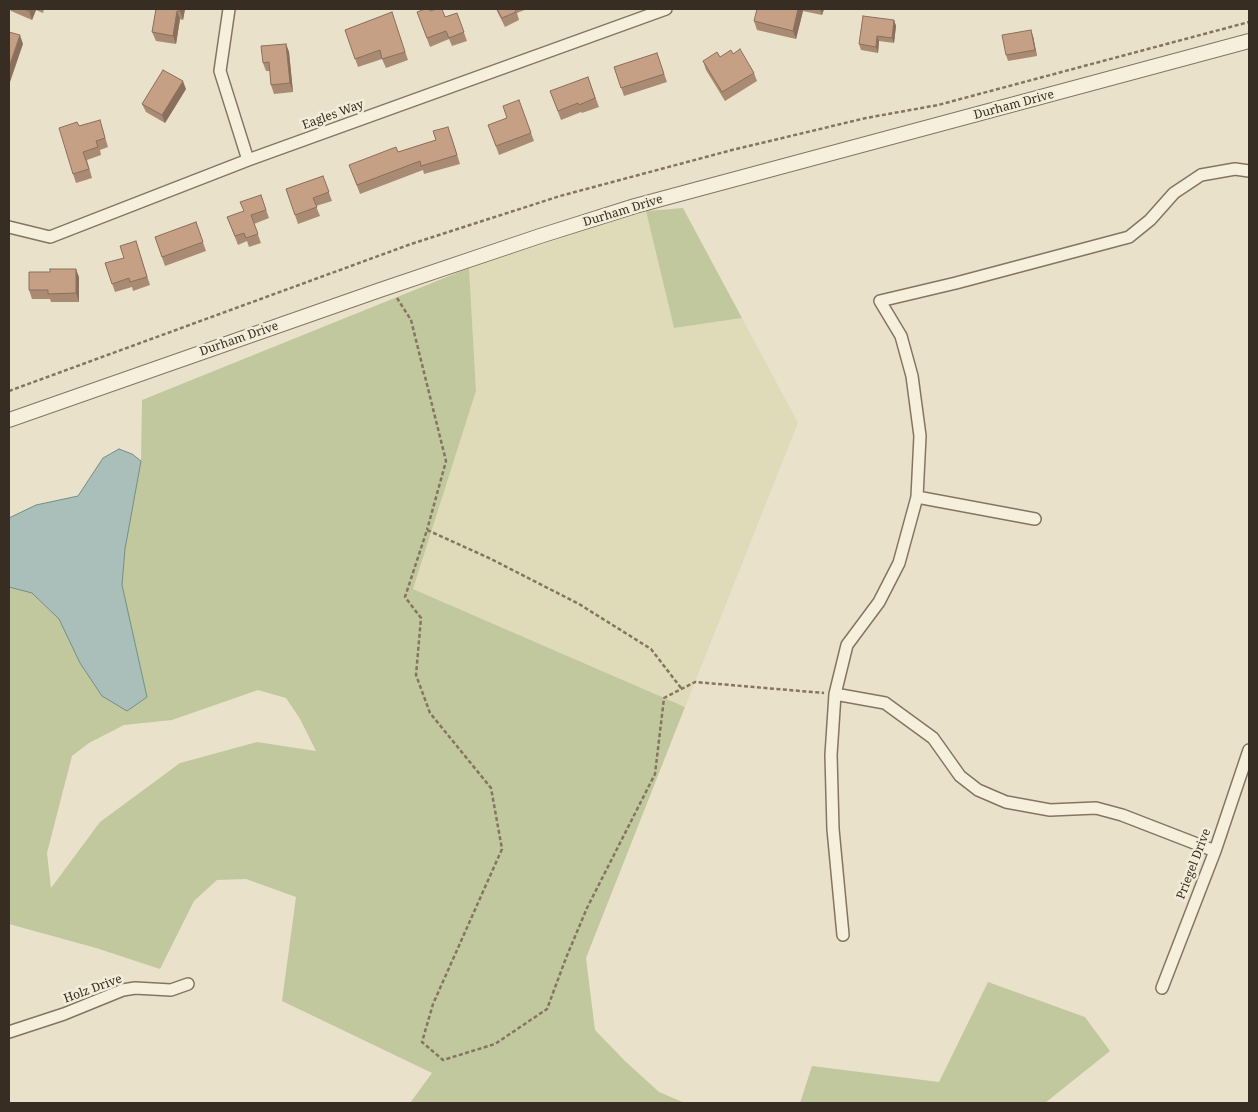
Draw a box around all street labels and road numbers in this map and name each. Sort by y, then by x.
street label: Durham Drive [972,87,1056,123]
street label: Eagles Way [300,97,366,133]
street label: Durham Drive [581,192,665,230]
street label: Durham Drive [198,319,280,359]
street label: Priegel Drive [1174,827,1214,901]
street label: Holz Drive [62,972,124,1006]

